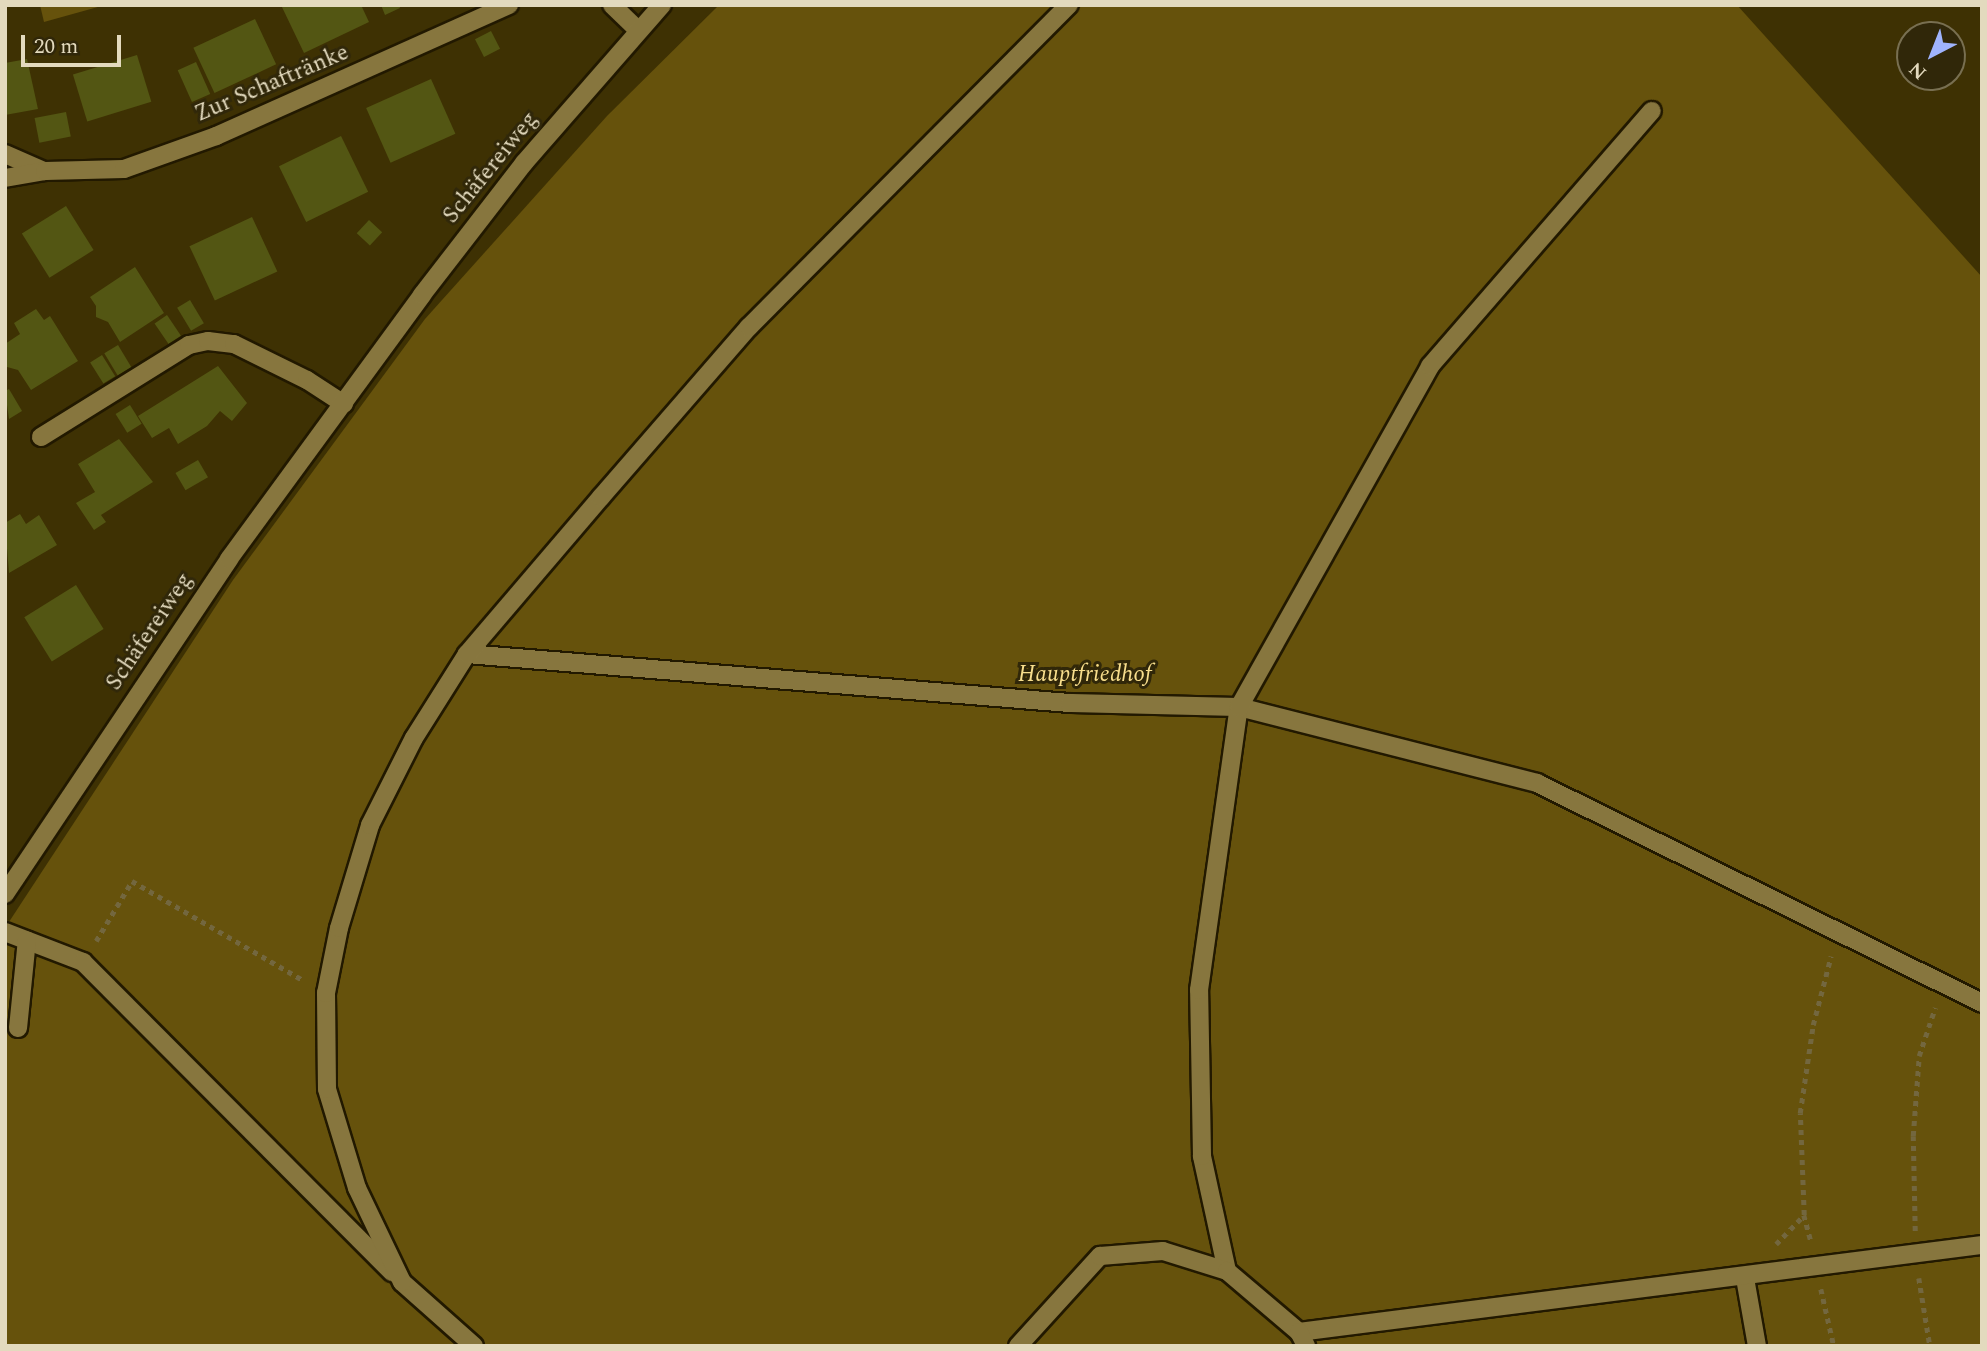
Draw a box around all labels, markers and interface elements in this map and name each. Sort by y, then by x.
scale bar [24,21,124,65]
north arrow [1896,21,1966,91]
text: 20 m [34,31,78,63]
street label: Zur Schaftränke [191,39,353,129]
text: N [1902,55,1933,86]
street label: Schäfereiweg [438,107,544,229]
street label: Schäfereiweg [101,568,199,696]
park label: Hauptfriedhof [1018,661,1152,689]

